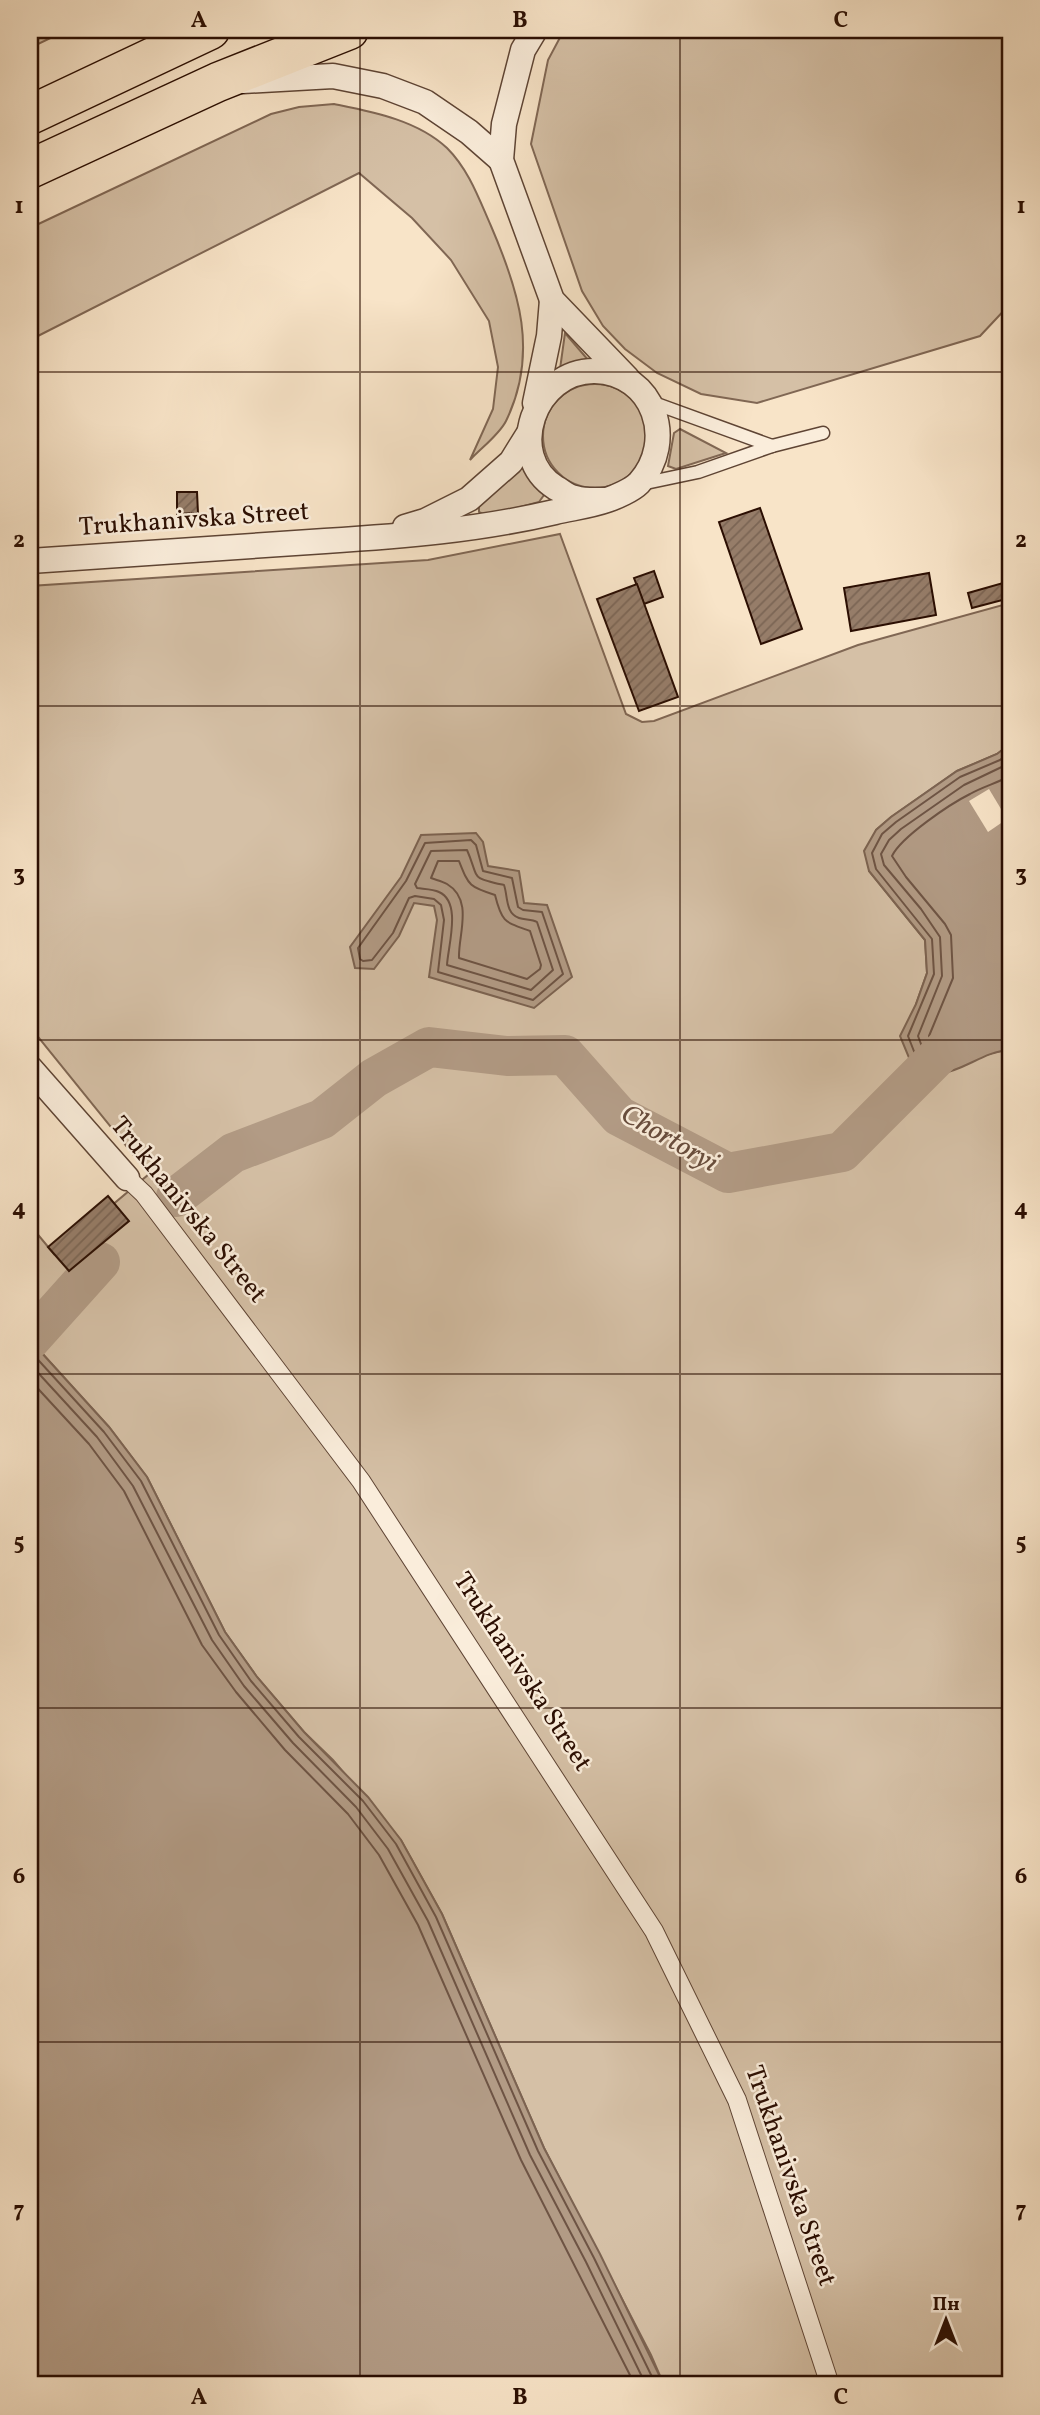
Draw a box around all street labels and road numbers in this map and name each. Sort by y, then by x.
street label: Trukhanivska Street [78,494,310,546]
street label: Trukhanivska Street [101,1109,275,1311]
street label: Trukhanivska Street [444,1565,600,1779]
street label: Trukhanivska Street [735,2061,845,2291]

